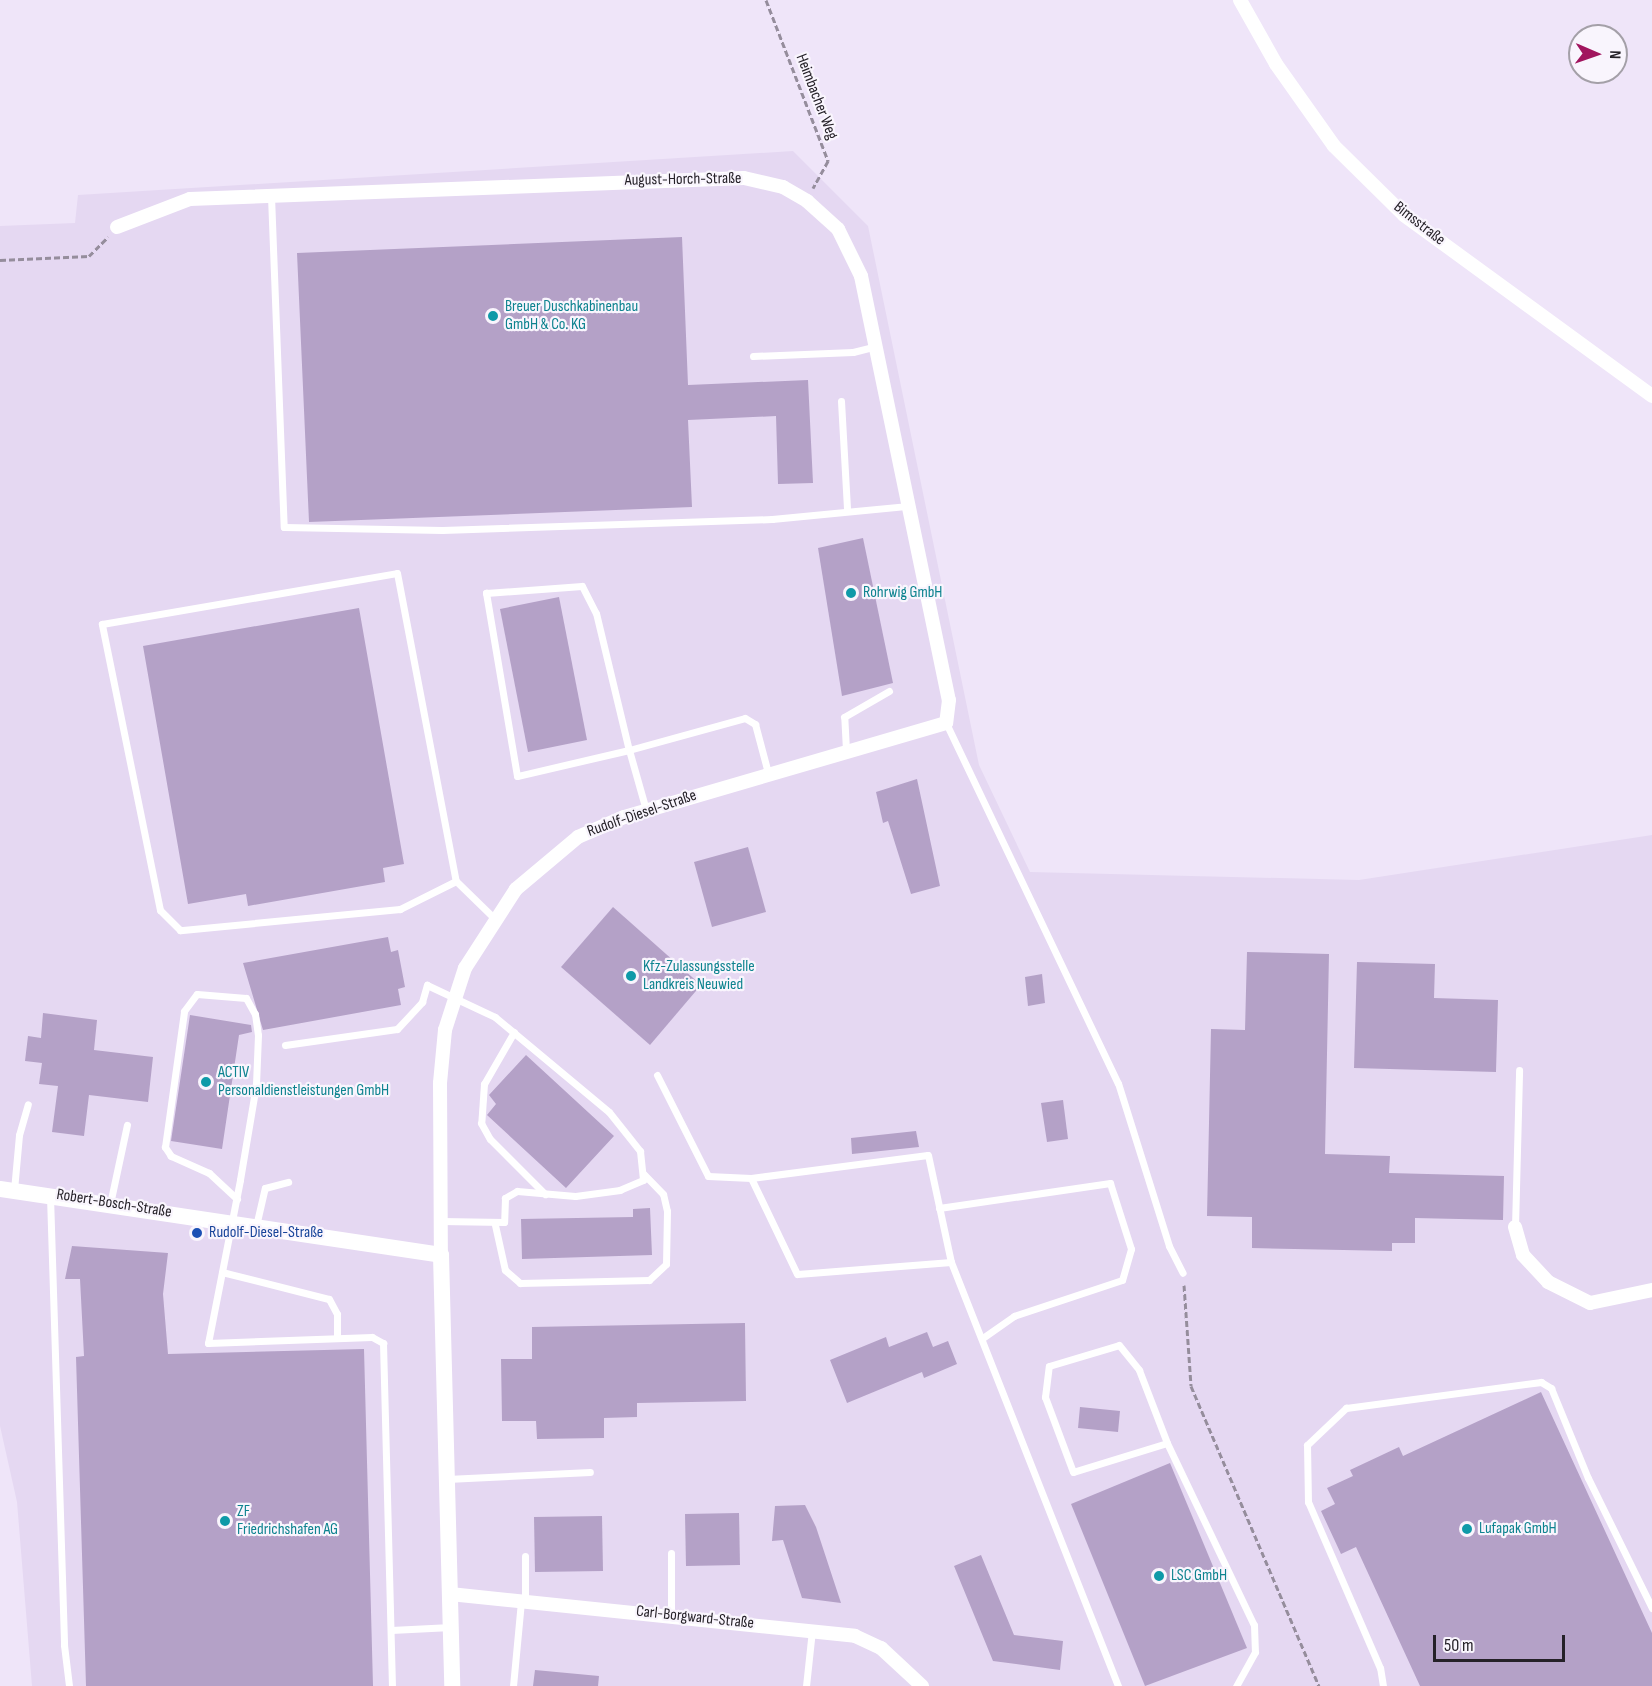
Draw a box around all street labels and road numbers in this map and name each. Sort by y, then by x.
street label: Heimbacher Weg [791,51,841,143]
street label: August-Horch-Straße [625,169,741,191]
street label: Bimsstraße [1389,198,1449,250]
street label: Rudolf-Diesel-Straße [585,786,699,842]
street label: Robert-Bosch-Straße [55,1185,173,1223]
street label: Carl-Borgward-Straße [635,1602,755,1634]

